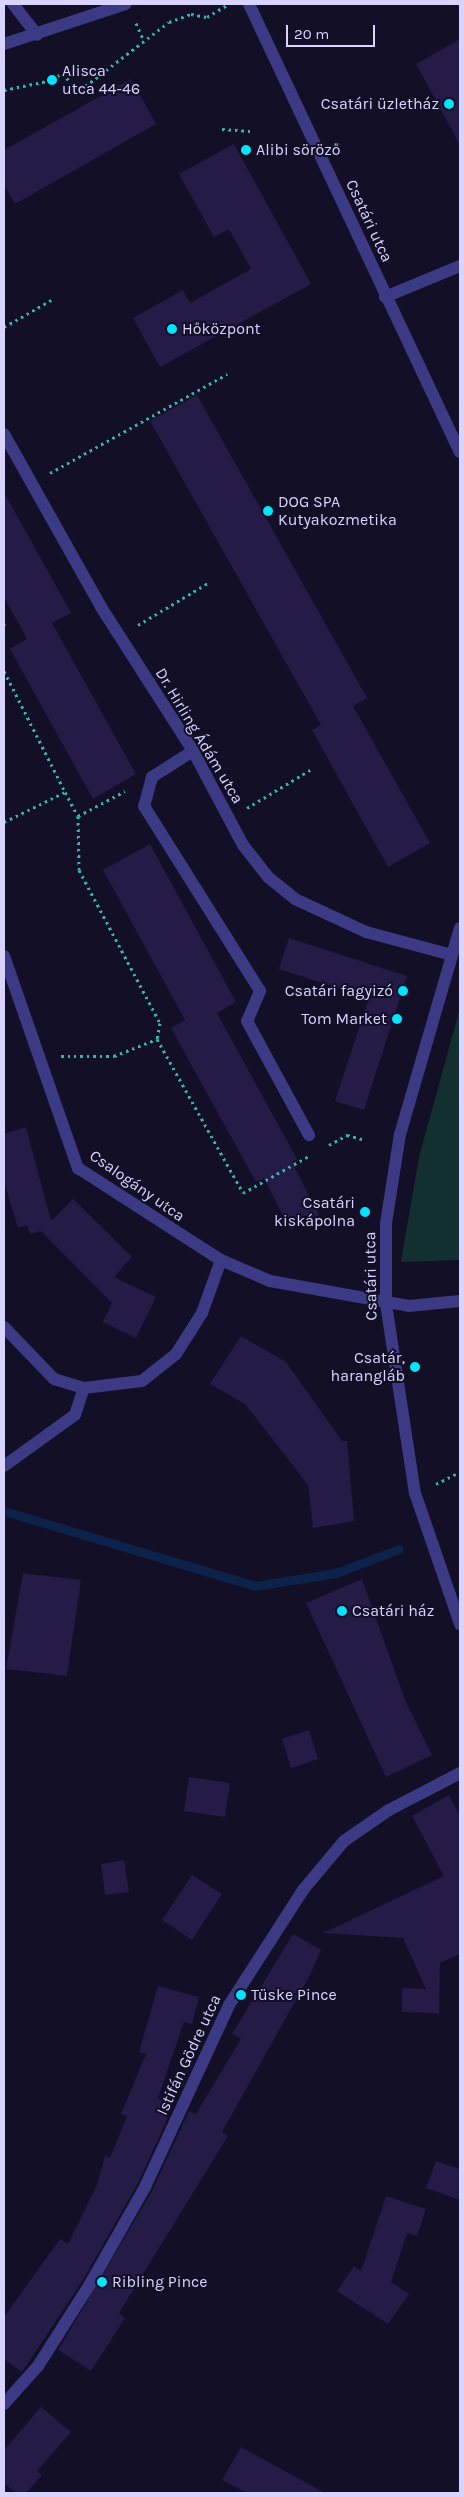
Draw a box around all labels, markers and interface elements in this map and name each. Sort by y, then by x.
scale bar [289,15,378,47]
text: 20 m [294,25,329,43]
place label: Alisca utca 44-46 [62,61,140,99]
marker: Alisca utca 44-46 [46,74,58,86]
place label: Csatári üzletház [321,94,439,114]
marker: Csatári üzletház [443,98,455,110]
place label: Alibi söröző [256,140,341,160]
marker: Alibi söröző [240,144,252,156]
street label: Csatári utca [341,177,397,265]
place label: Hőközpont [182,319,261,339]
marker: Hőközpont [166,323,178,335]
place label: DOG SPA Kutyakozmetika [278,492,397,530]
marker: DOG SPA Kutyakozmetika [262,505,274,517]
street label: Dr. Hirling Ádám utca [151,665,247,807]
place label: Csatári fagyizó [285,981,393,1001]
marker: Csatári fagyizó [397,985,409,997]
place label: Tom Market [301,1009,387,1029]
marker: Tom Market [391,1013,403,1025]
street label: Csalogány utca [86,1146,188,1226]
place label: Csatári kiskápolna [274,1193,355,1231]
marker: Csatári kiskápolna [359,1206,371,1218]
street label: Csatári utca [361,1231,381,1321]
place label: Csatár, harangláb [330,1348,405,1386]
marker: Csatár, harangláb [409,1361,421,1373]
place label: Csatári ház [352,1601,434,1621]
marker: Csatári ház [336,1605,348,1617]
place label: Tüske Pince [251,1985,337,2005]
marker: Tüske Pince [235,1989,247,2001]
street label: Istifán Gödre utca [153,1992,225,2118]
place label: Ribling Pince [112,2272,208,2292]
marker: Ribling Pince [96,2276,108,2288]

